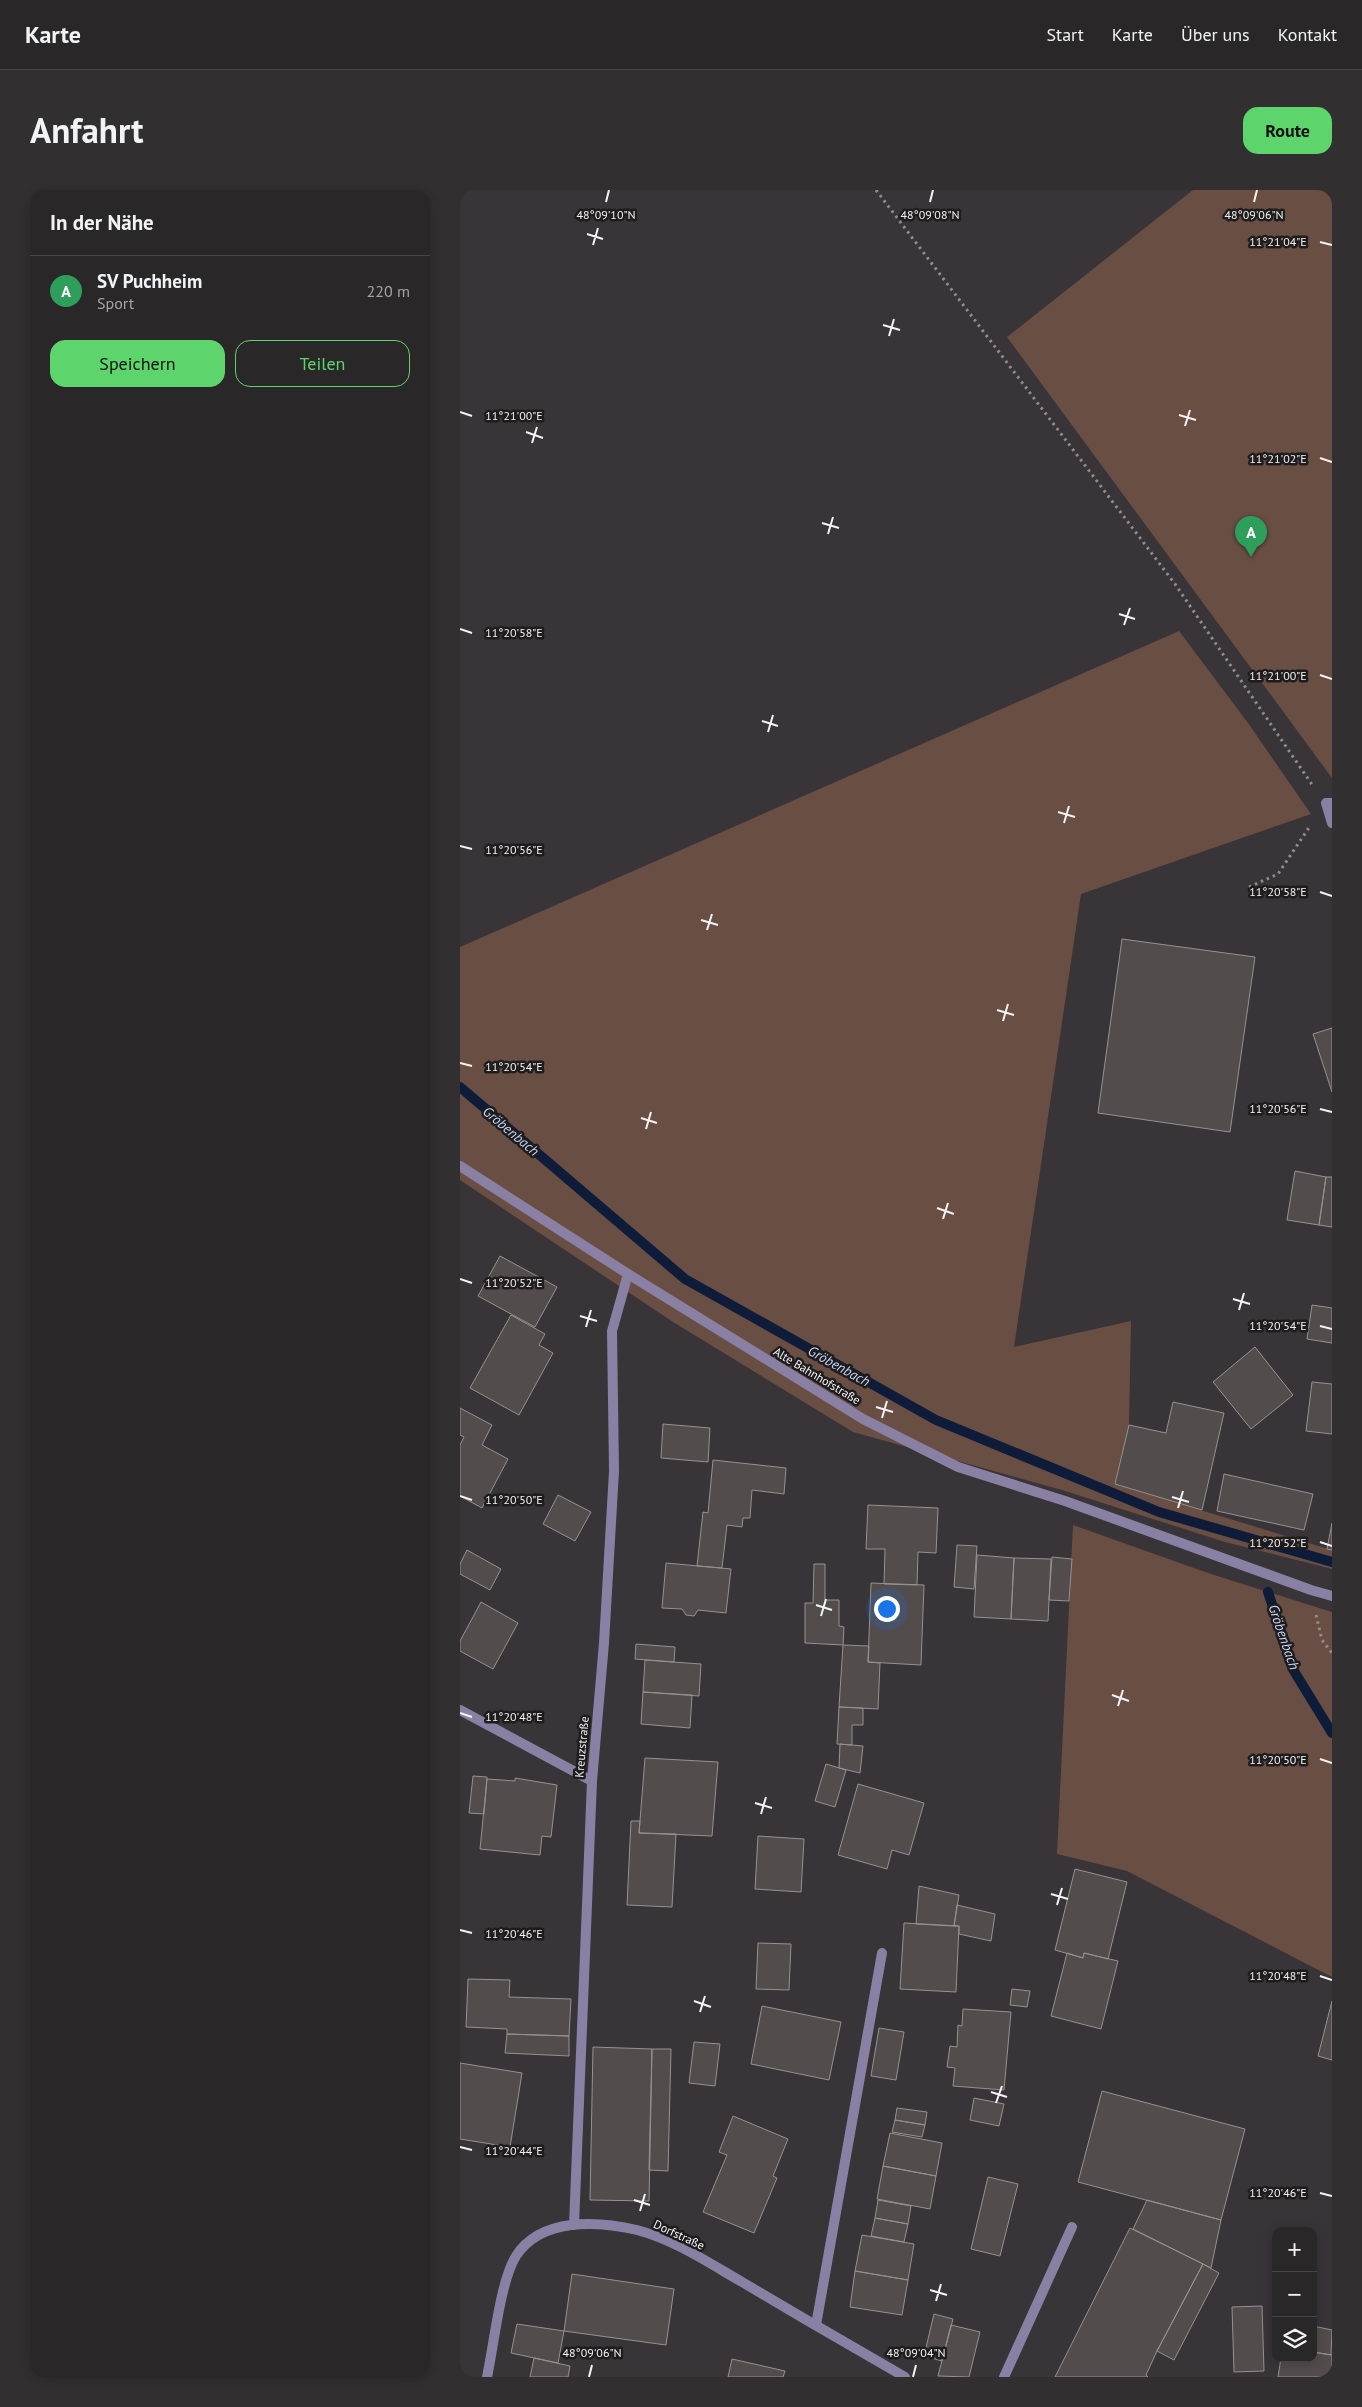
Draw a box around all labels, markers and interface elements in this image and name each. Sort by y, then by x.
text: Karte [25,19,81,50]
text: Start [1046,23,1084,46]
text: Karte [1112,23,1153,46]
text: Über uns [1181,23,1250,46]
text: Kontakt [1278,23,1337,46]
text: Anfahrt [30,107,143,153]
button: Route [1243,107,1332,154]
text: 48°09'10"N [576,207,636,222]
text: 48°09'08"N [900,207,960,222]
text: 48°09'06"N [1224,207,1284,222]
text: In der Nähe [50,209,154,236]
text: 11°21'04"E [1249,234,1307,249]
text: SV Puchheim [97,269,202,293]
text: A [61,281,71,301]
text: 220 m [367,281,410,301]
text: Sport [97,293,134,313]
button: Speichern [50,340,225,387]
button: Teilen [235,340,410,387]
text: 11°21'00"E [485,408,543,423]
text: 11°21'02"E [1249,451,1307,466]
pin: A [1235,516,1267,557]
text: 11°20'58"E [485,625,543,640]
text: 11°21'00"E [1249,668,1307,683]
text: 11°20'56"E [485,842,543,857]
text: 11°20'58"E [1249,884,1307,899]
text: 11°20'54"E [485,1059,543,1074]
text: 11°20'56"E [1249,1101,1307,1116]
water label: Gröbenbach [479,1102,543,1160]
text: 11°20'52"E [485,1275,543,1290]
text: 11°20'54"E [1249,1318,1307,1333]
water label: Gröbenbach [805,1342,873,1390]
street label: Alte Bahnhofstraße [771,1344,864,1407]
text: 11°20'50"E [485,1492,543,1507]
text: 11°20'52"E [1249,1535,1307,1550]
your location [874,1596,900,1622]
water label: Gröbenbach [1264,1602,1304,1672]
text: 11°20'48"E [485,1709,543,1724]
street label: Kreuzstraße [571,1716,592,1778]
text: 11°20'50"E [1249,1752,1307,1767]
text: 11°20'46"E [485,1926,543,1941]
text: 11°20'48"E [1249,1968,1307,1983]
text: 11°20'44"E [485,2143,543,2158]
text: 11°20'46"E [1249,2185,1307,2200]
street label: Dorfstraße [651,2216,707,2253]
map controls [1272,2227,1317,2362]
button: + [1272,2227,1317,2272]
button: − [1272,2272,1317,2317]
button: layers [1272,2317,1317,2362]
text: 48°09'06"N [562,2345,622,2360]
text: 48°09'04"N [886,2345,946,2360]

